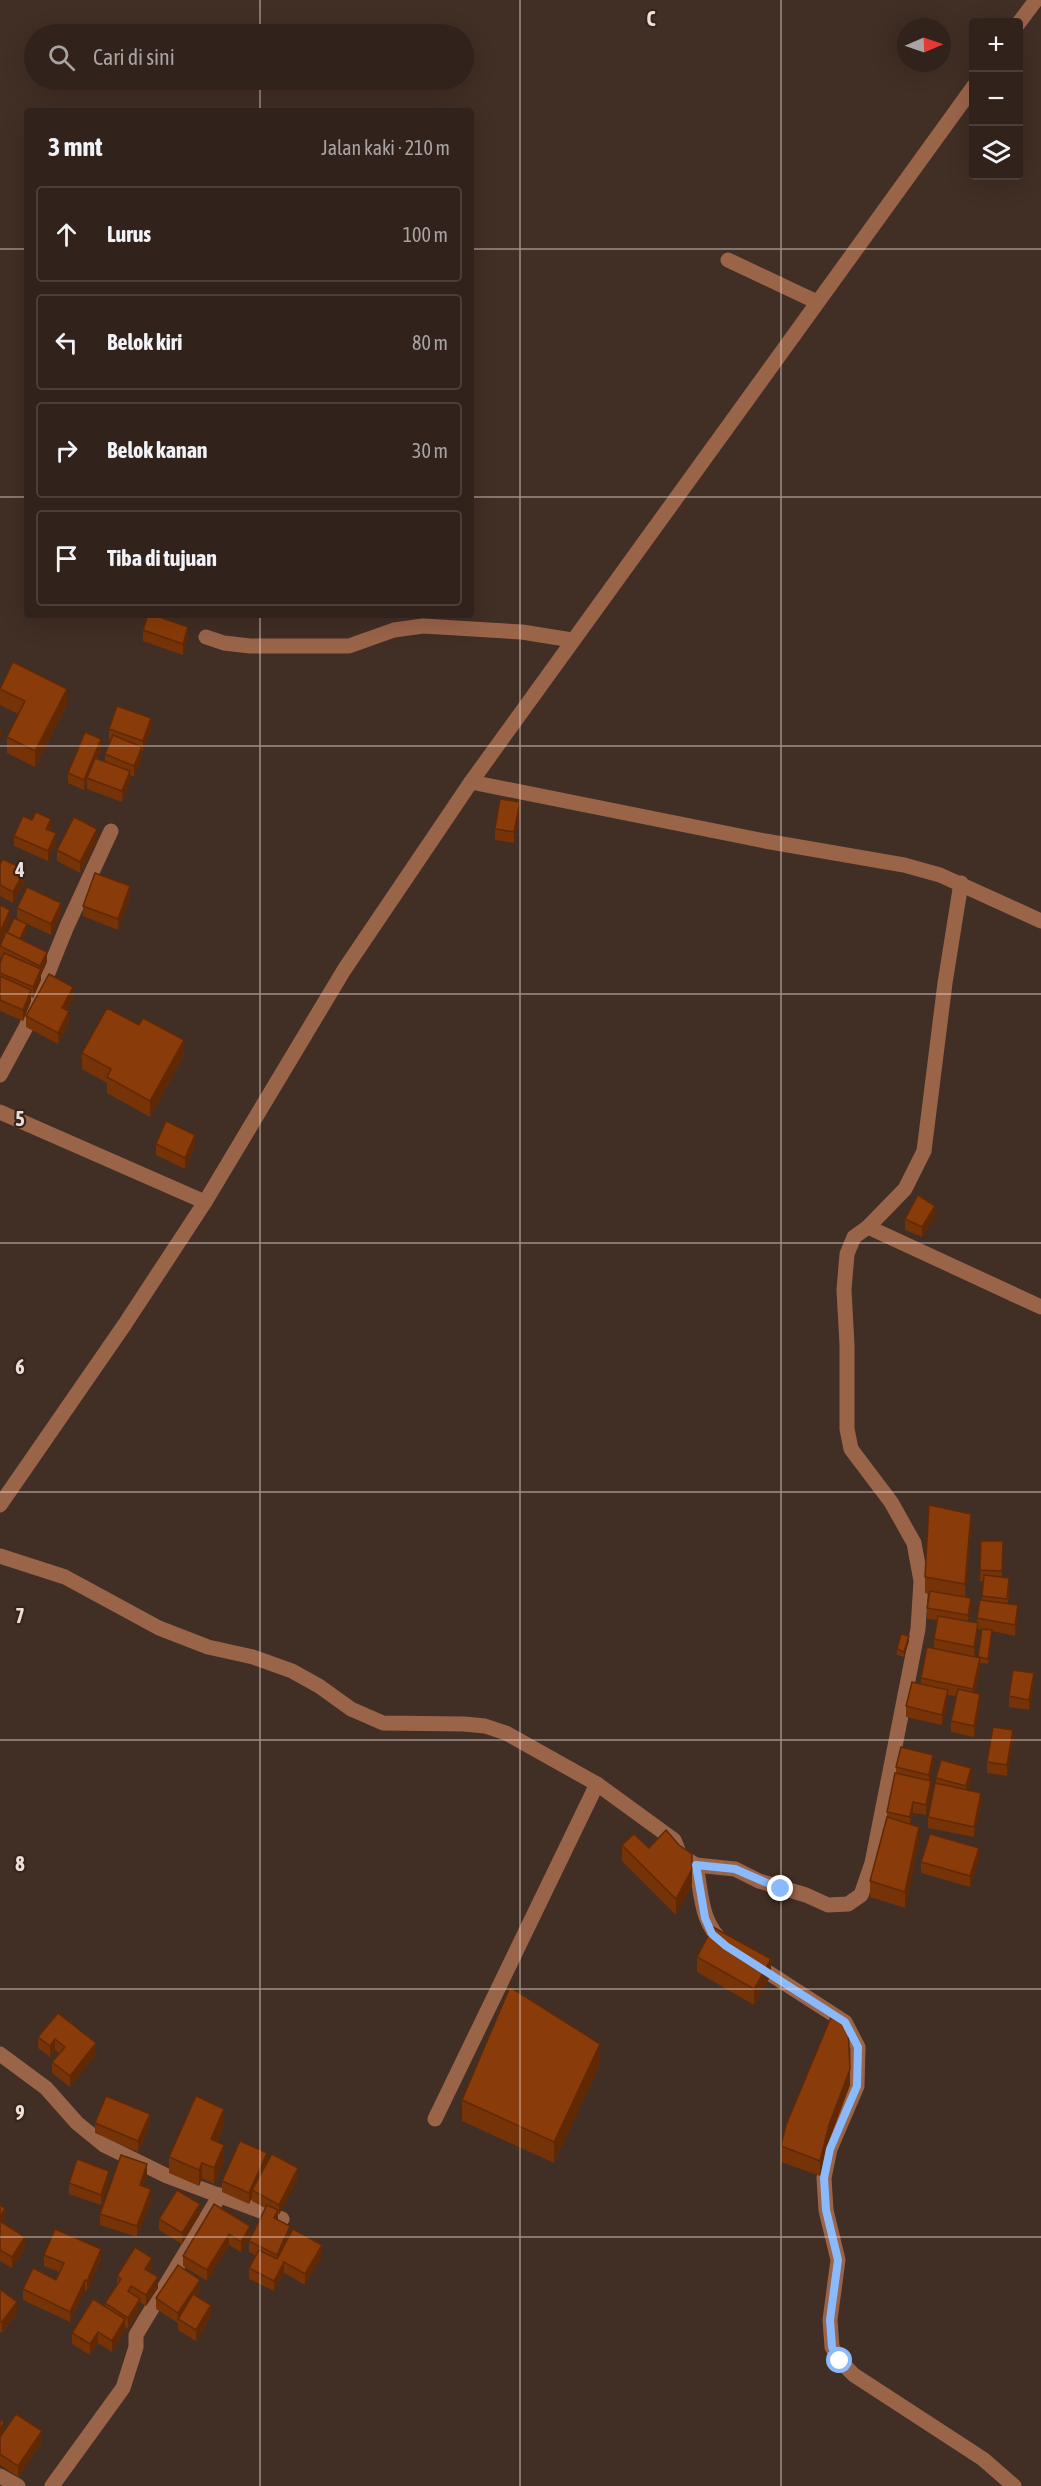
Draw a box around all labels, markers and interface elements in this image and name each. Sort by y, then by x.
text: C [647,7,656,30]
north arrow [897,18,951,72]
map controls [969,18,1023,180]
button: + [969,18,1023,72]
search box [24,24,474,90]
icon: search [45,41,78,74]
text: Cari di sini [93,44,175,70]
button: − [969,72,1023,126]
button: layers [969,126,1023,180]
text: 3 mnt [48,132,103,162]
text: Jalan kaki · 210 m [321,136,450,159]
icon: ahead [50,218,83,251]
text: Lurus [107,221,151,247]
text: 100 m [403,223,448,246]
icon: left [50,326,83,359]
text: Belok kiri [107,329,182,355]
text: 80 m [412,331,448,354]
icon: right [50,434,83,467]
text: Belok kanan [107,437,208,463]
text: 30 m [412,439,448,462]
icon: arrive [50,542,83,575]
text: Tiba di tujuan [107,545,217,571]
text: 4 [14,858,25,881]
text: 5 [15,1107,25,1130]
text: 6 [15,1355,25,1378]
text: 7 [15,1604,25,1627]
text: 8 [15,1852,25,1875]
route end [767,1875,793,1901]
text: 9 [15,2101,25,2124]
route start [826,2347,852,2373]

